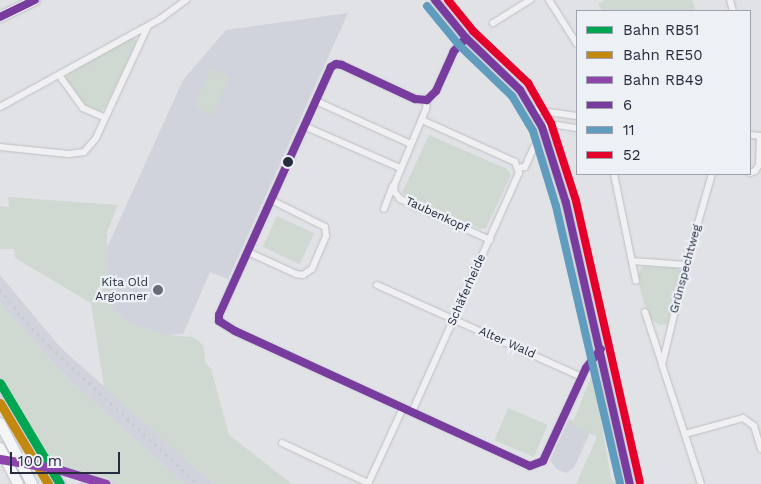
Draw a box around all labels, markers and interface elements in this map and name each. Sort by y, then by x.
legend [576,10,751,175]
text: Bahn RB51 [623,21,699,39]
text: Bahn RE50 [623,46,703,64]
text: Bahn RB49 [623,71,703,89]
text: 6 [623,96,632,114]
text: 11 [623,121,635,139]
text: 52 [623,146,640,164]
unlabelled marker [283,157,293,167]
street label: Taubenkopf [403,194,471,236]
street label: Grünspechtweg [667,223,705,315]
street label: Schäferheide [445,252,489,328]
place label: Kita Old Argonner [95,276,148,304]
marker: Kita Old Argonner [152,284,164,296]
street label: Alter Wald [476,324,538,362]
scale bar [12,442,122,474]
text: 100 m [18,452,62,470]

